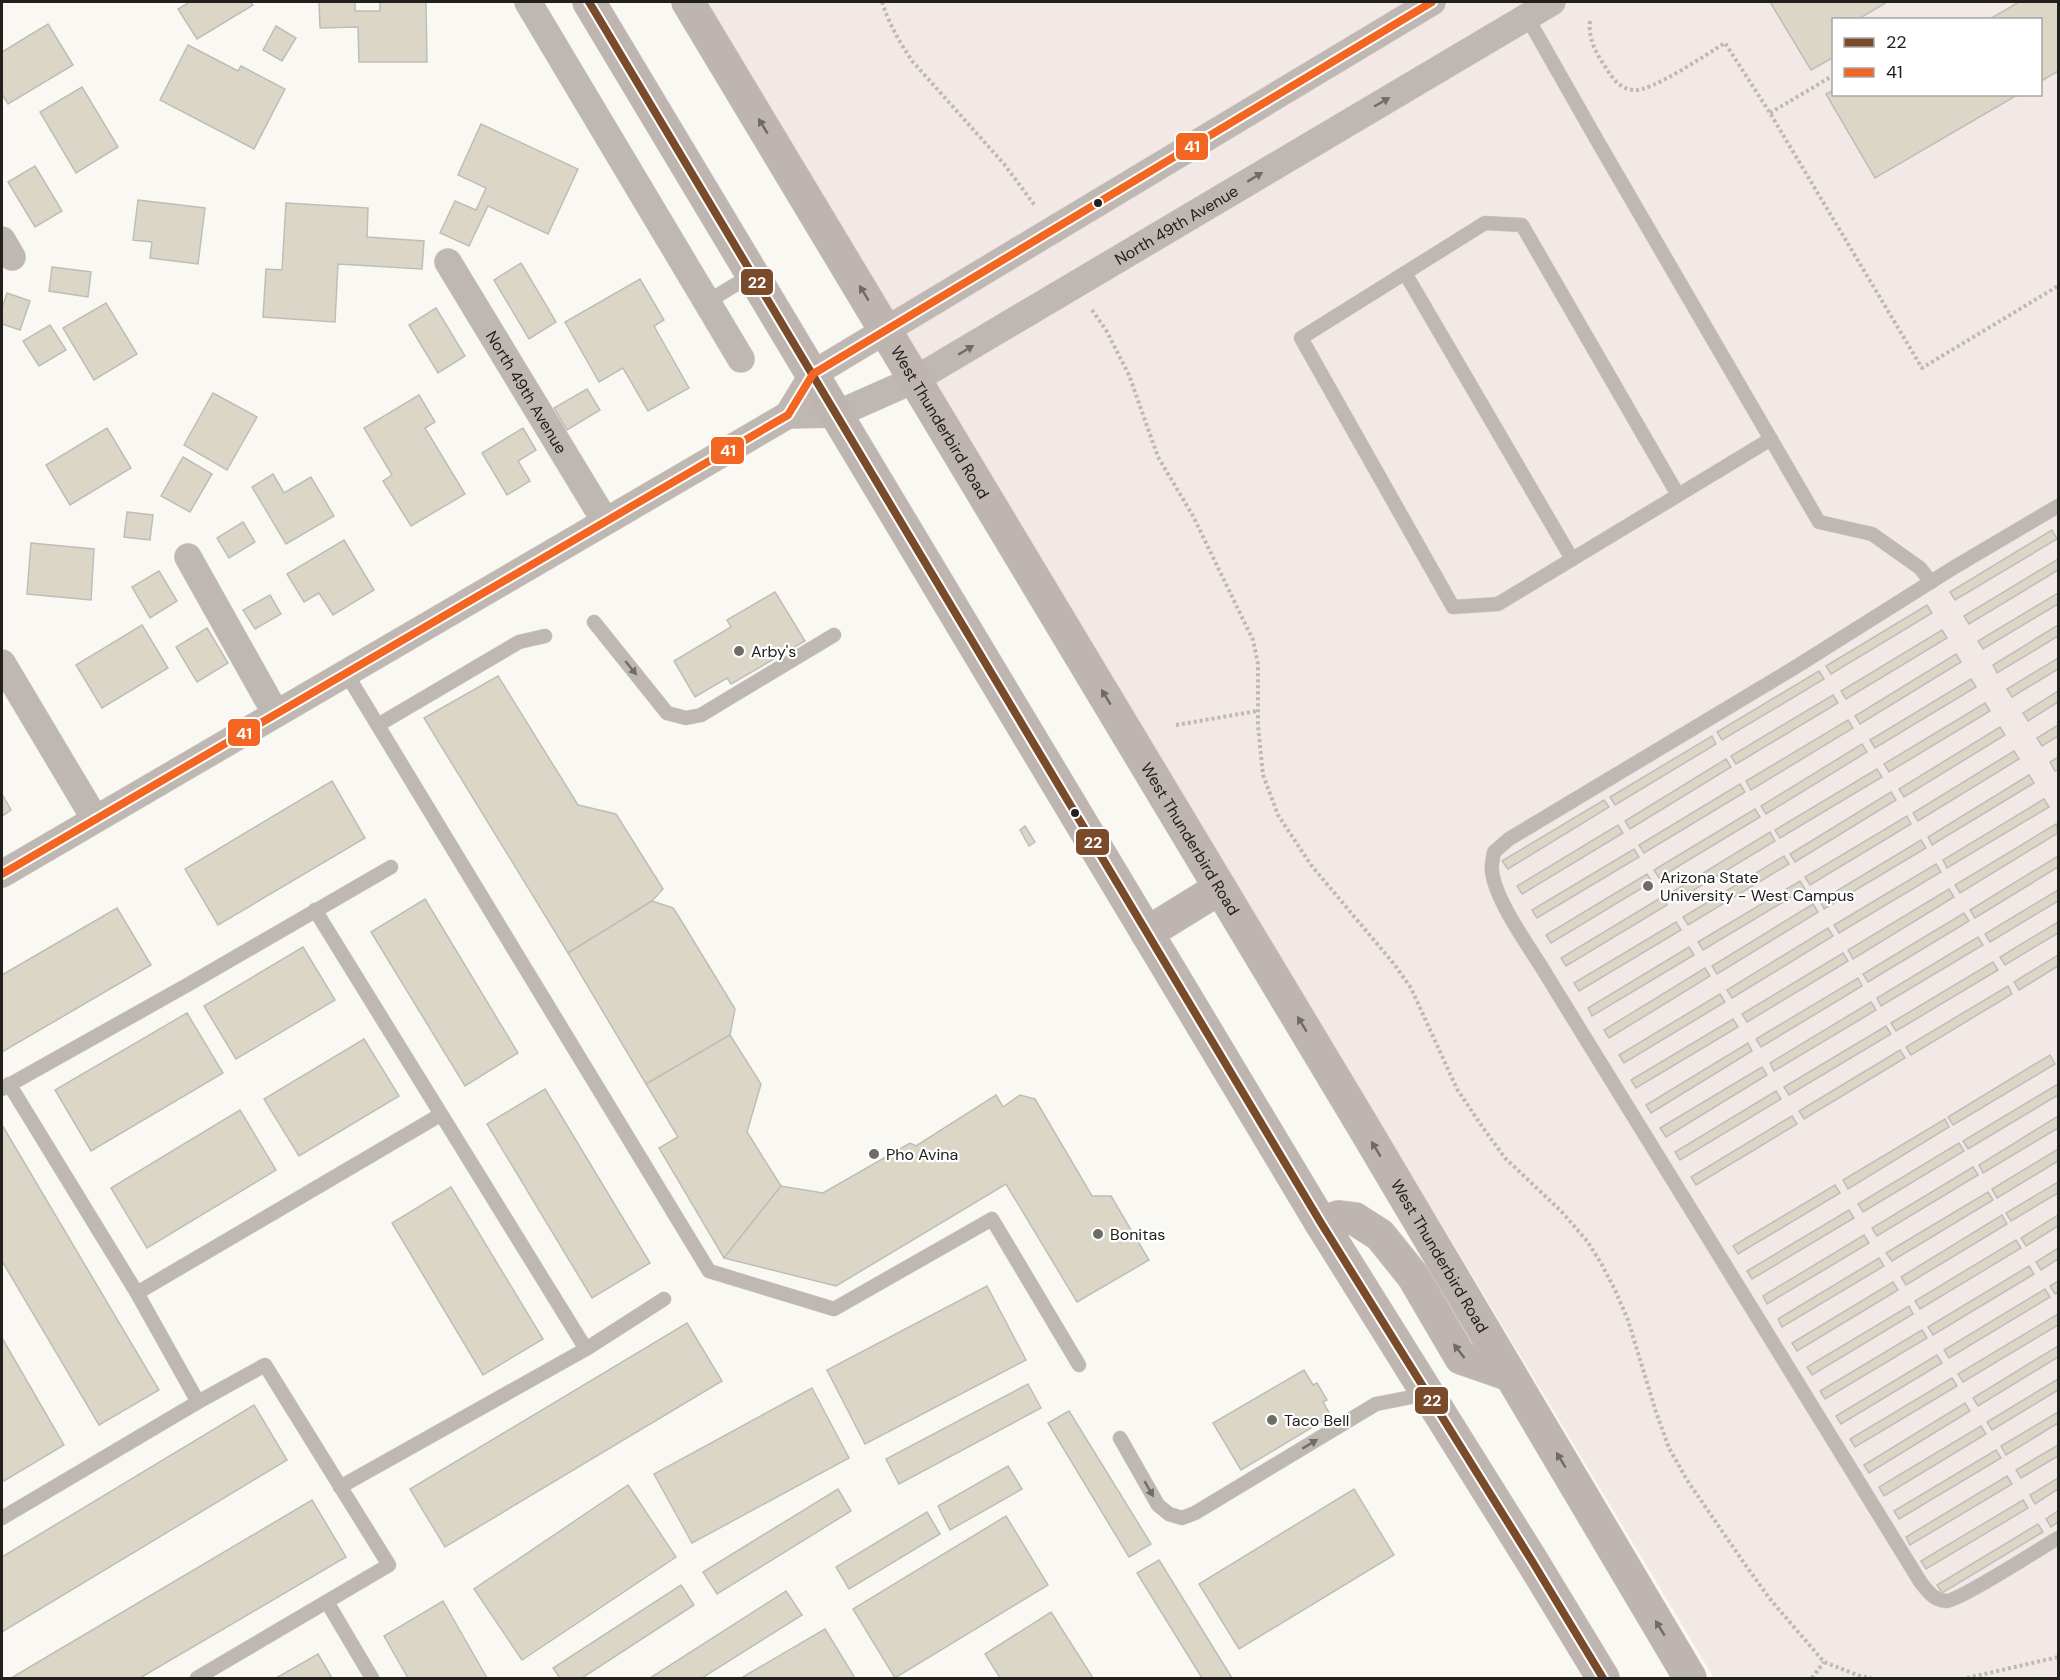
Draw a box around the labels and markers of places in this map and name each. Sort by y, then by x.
unlabelled marker [1092,197,1104,209]
place label: Arby's [751,641,796,662]
marker: Arby's [732,644,746,658]
unlabelled marker [1069,807,1081,819]
place label: Arizona State University - West Campus [1660,867,1854,906]
marker: Arizona State University - West Campus [1641,879,1655,893]
place label: Pho Avina [886,1144,958,1165]
marker: Pho Avina [867,1147,881,1161]
place label: Bonitas [1110,1224,1165,1245]
marker: Bonitas [1091,1227,1105,1241]
place label: Taco Bell [1284,1410,1349,1431]
marker: Taco Bell [1265,1413,1279,1427]

